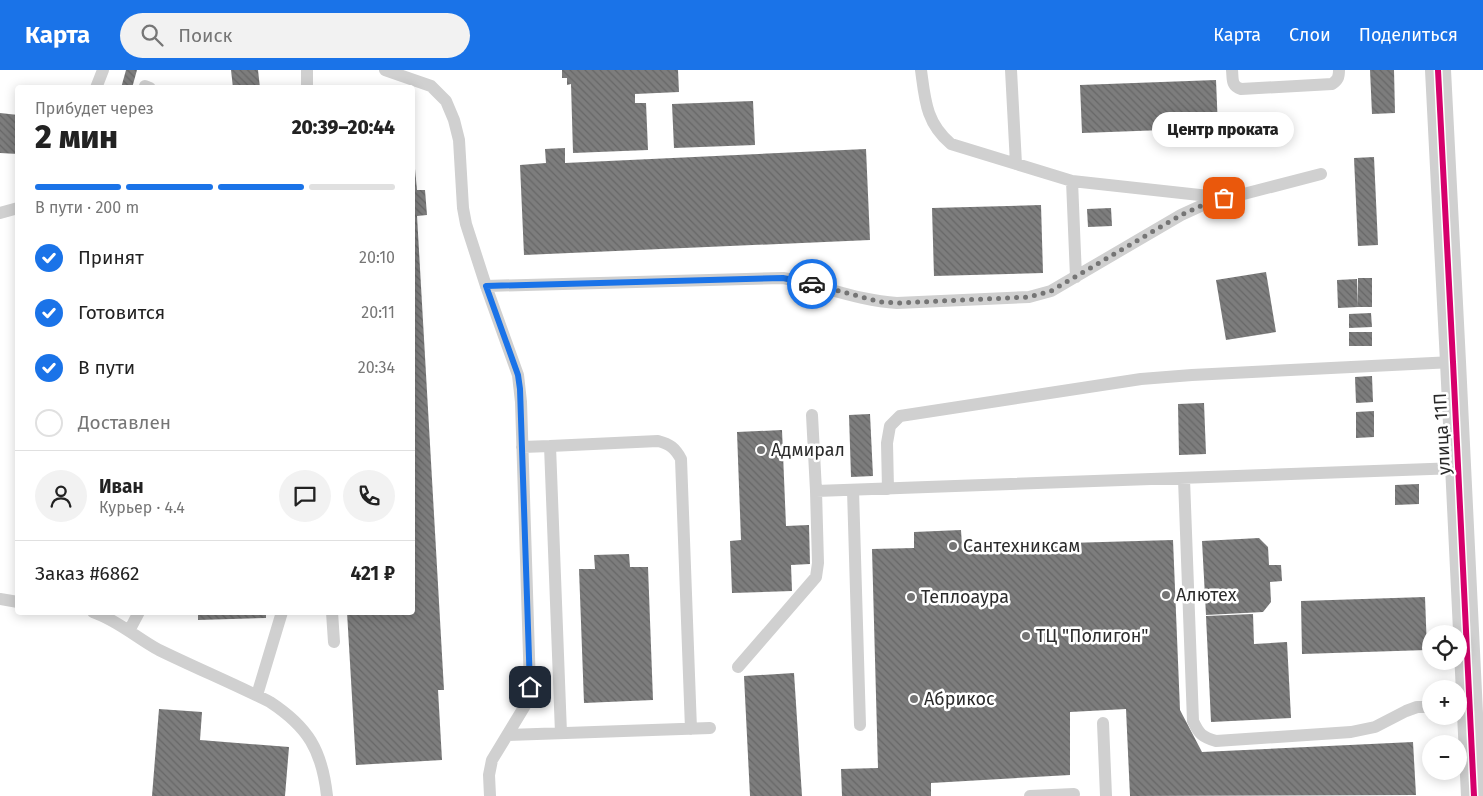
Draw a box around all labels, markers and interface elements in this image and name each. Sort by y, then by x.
search box [120,13,470,58]
text: Карта [25,21,90,49]
icon: search [138,21,166,49]
text: Поиск [178,24,232,47]
text: Карта [1213,24,1261,46]
text: Слои [1289,24,1331,46]
text: Поделиться [1359,24,1458,46]
text: Прибудет через [35,99,154,118]
callout: Центр проката [1153,113,1295,148]
text: 20:39–20:44 [292,116,395,139]
text: 2 мин [35,118,118,156]
text: Центр проката [1167,120,1279,139]
pin [1203,177,1245,219]
icon: bag [1210,184,1238,212]
text: В пути · 200 m [35,198,139,217]
icon: check [35,244,63,272]
text: Принят [78,246,144,269]
text: 20:10 [359,248,395,267]
courier [787,259,837,309]
icon: car [798,270,826,298]
icon: check [35,299,63,327]
text: Готовится [78,301,165,324]
text: 20:11 [361,303,395,322]
icon: check [35,354,63,382]
text: В пути [78,356,135,379]
text: 20:34 [358,358,395,377]
street label: улица 11П [1429,392,1455,476]
text: Доставлен [78,411,171,434]
place label: Адмирал [771,439,845,461]
marker: Адмирал [755,444,767,456]
button: person [35,470,87,522]
button: chat [279,470,331,522]
button: phone [343,470,395,522]
text: Иван [99,475,144,498]
text: Курьер · 4.4 [99,498,185,517]
place label: Сантехниксам [963,535,1080,557]
marker: Сантехниксам [947,540,959,552]
text: Заказ #6862 [35,562,139,585]
text: 421 ₽ [351,562,395,585]
place label: Алютех [1176,584,1237,606]
place label: Теплоаура [921,586,1009,608]
marker: Алютех [1160,589,1172,601]
marker: Теплоаура [905,591,917,603]
place label: ТЦ "Полигон" [1036,625,1149,647]
map controls [1422,625,1467,780]
button: locate [1422,625,1467,670]
marker: ТЦ "Полигон" [1020,630,1032,642]
pin [509,666,551,708]
icon: home [516,673,544,701]
button: + [1422,680,1467,725]
place label: Абрикос [924,688,995,710]
marker: Абрикос [908,693,920,705]
button: − [1422,735,1467,780]

